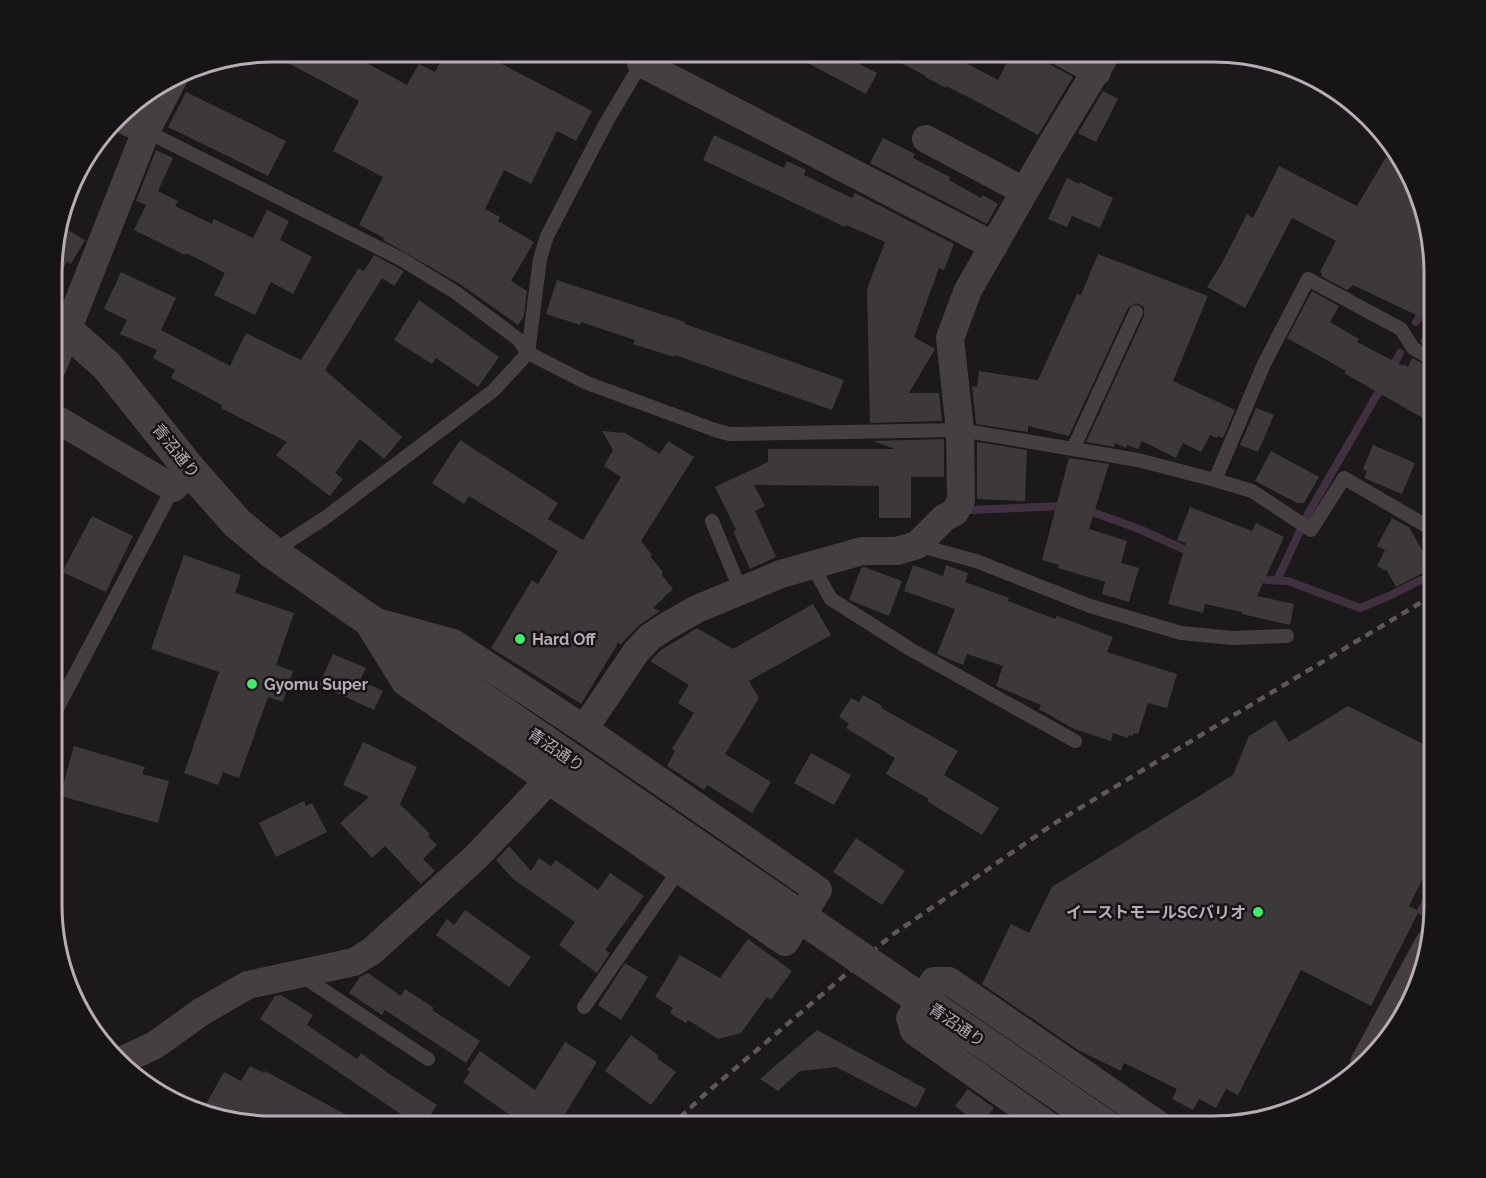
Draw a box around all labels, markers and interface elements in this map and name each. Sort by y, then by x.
street label: 青沼通り [148,420,204,482]
place label: Hard Off [532,630,596,649]
marker: Hard Off [513,632,527,646]
place label: Gyomu Super [264,675,368,694]
marker: Gyomu Super [245,677,259,691]
street label: 青沼通り [524,724,588,776]
place label: イーストモールSCバリオ [1066,903,1246,922]
marker: イーストモールSCバリオ [1251,905,1265,919]
street label: 青沼通り [925,999,989,1051]

